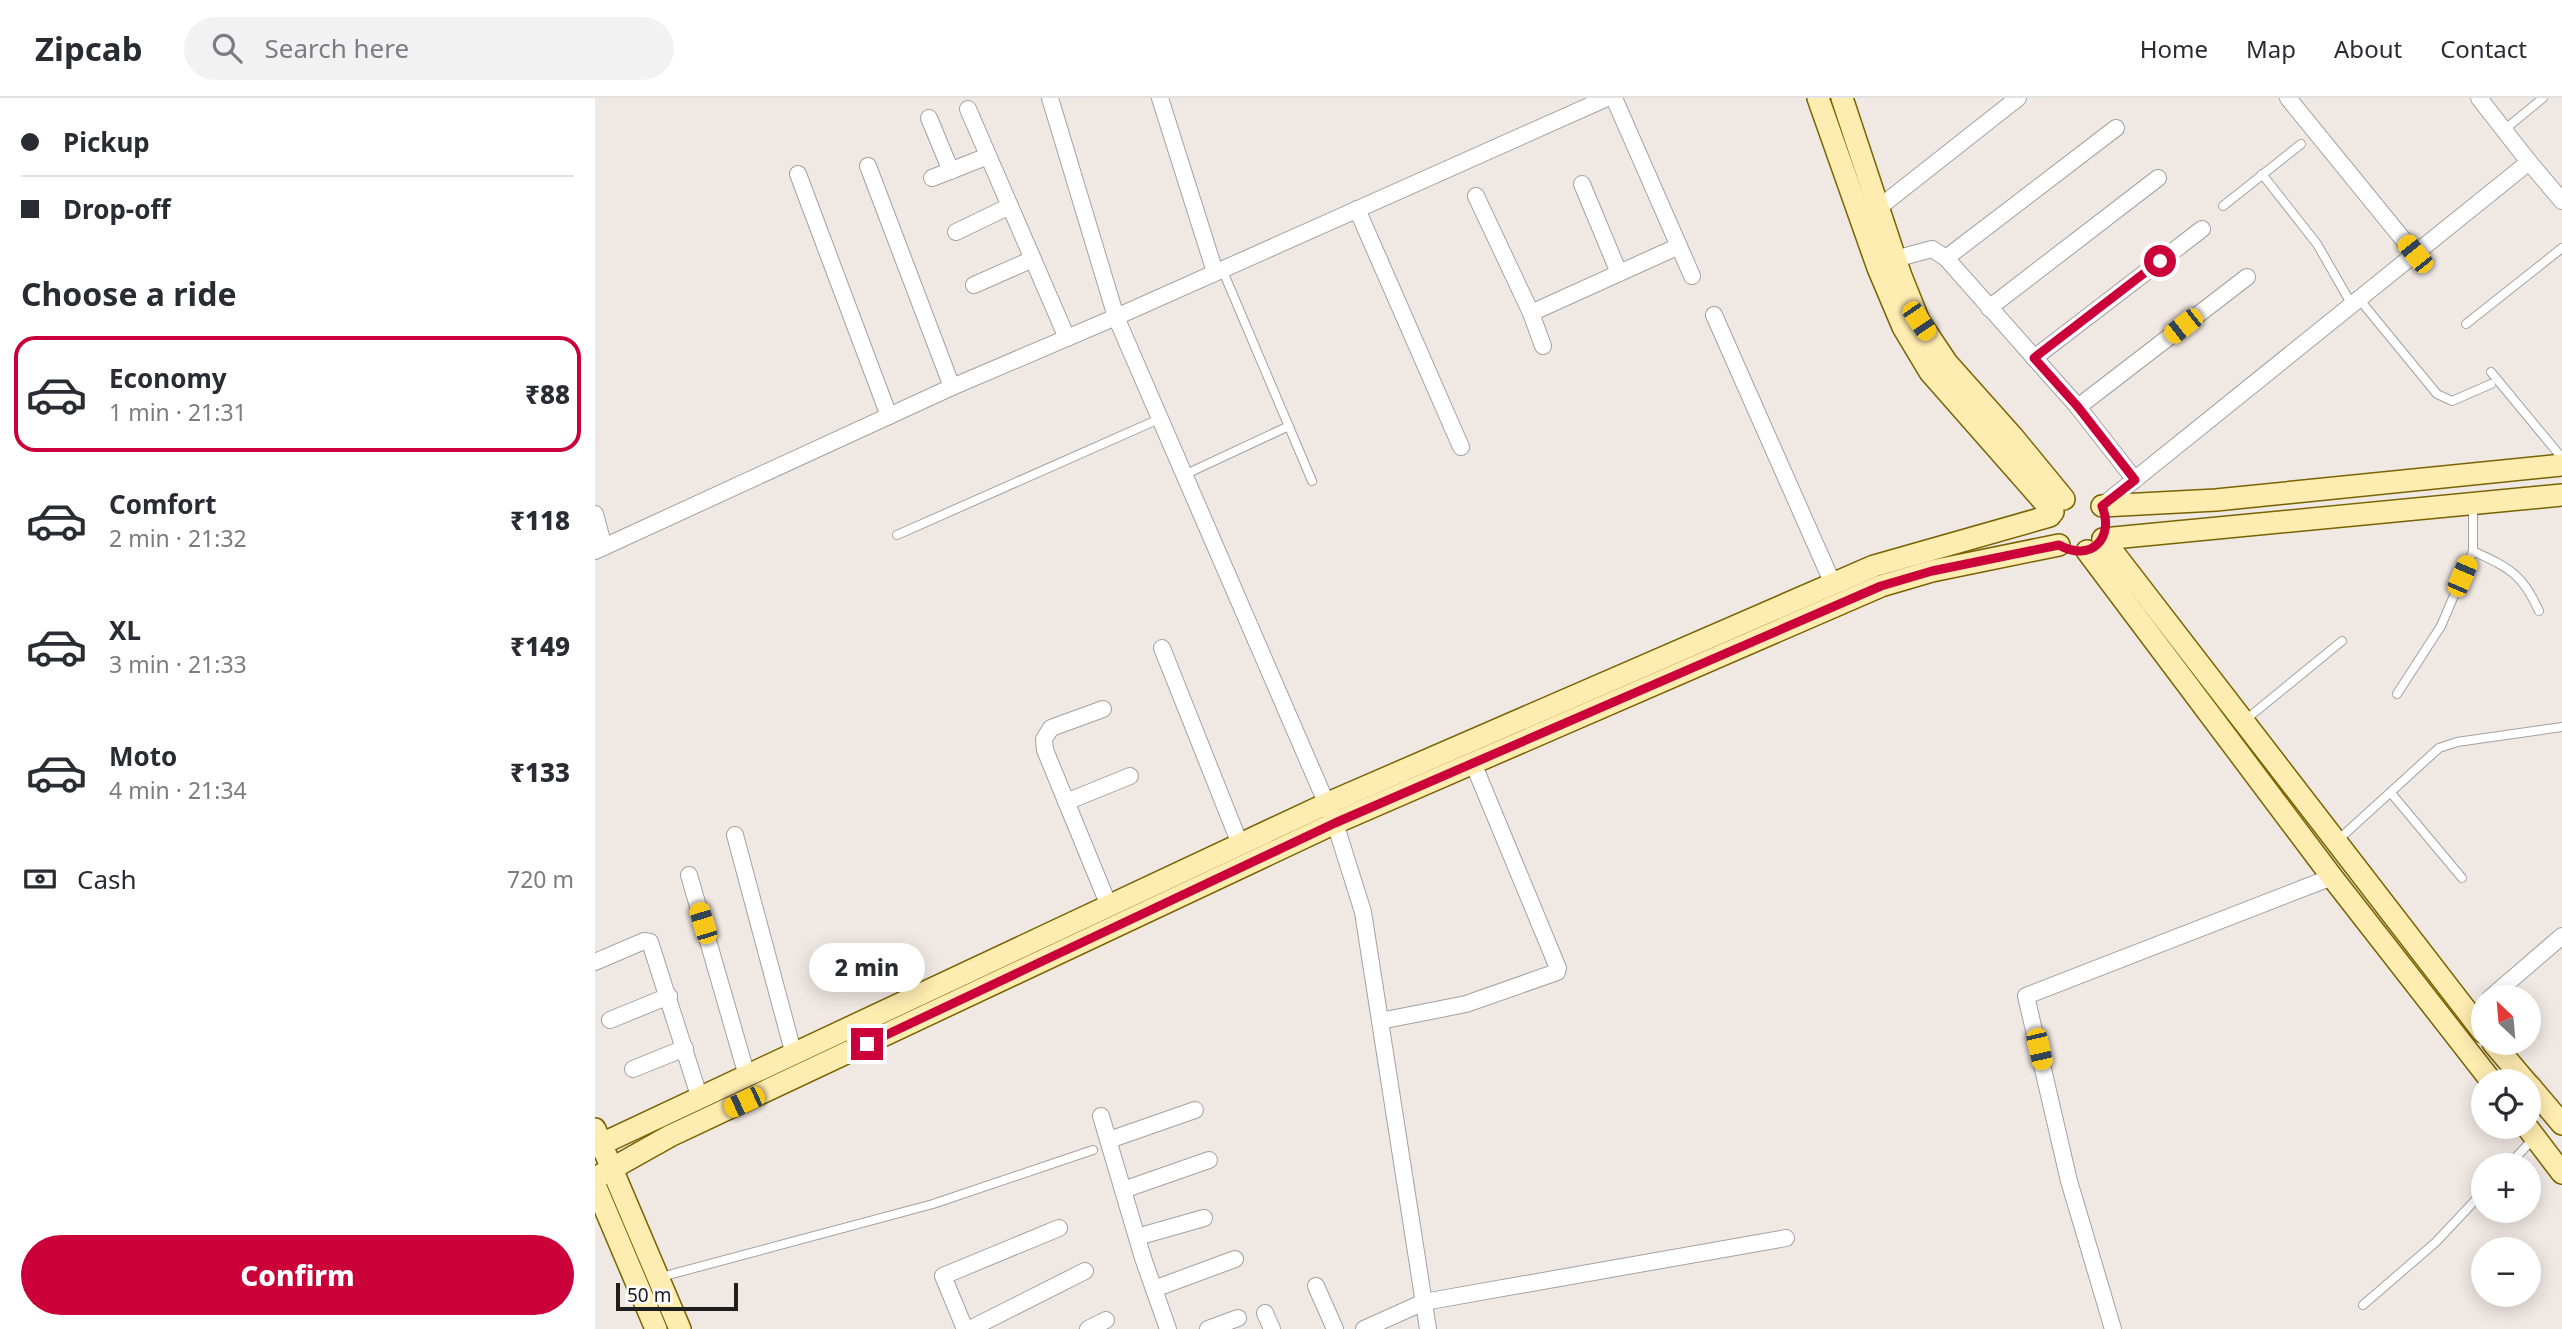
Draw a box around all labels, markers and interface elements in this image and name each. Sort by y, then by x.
search box [184,17,674,80]
text: Zipcab [35,26,142,71]
icon: search [208,29,246,67]
text: Search here [264,30,409,66]
text: Home [2140,32,2208,65]
text: Map [2246,32,2296,65]
text: About [2334,32,2402,65]
text: Contact [2440,32,2527,65]
text: Pickup [63,124,150,160]
text: Drop-off [63,191,170,227]
car [2394,231,2437,277]
route start [2144,245,2176,277]
text: Choose a ride [21,272,237,315]
car [1899,298,1940,344]
car [2160,305,2207,347]
text: Economy [109,360,227,396]
icon: car [25,363,88,426]
text: ₹88 [525,376,570,412]
text: 1 min · 21:31 [109,396,247,428]
text: Comfort [109,486,217,522]
icon: car [25,489,88,552]
text: ₹118 [510,502,570,538]
text: 2 min · 21:32 [109,522,247,554]
car [2445,553,2480,599]
text: XL [109,612,141,648]
icon: car [25,615,88,678]
text: ₹149 [510,628,570,664]
text: 3 min · 21:33 [109,648,247,680]
text: Moto [109,738,177,774]
icon: car [25,741,88,804]
text: ₹133 [510,754,570,790]
text: 4 min · 21:34 [109,774,247,806]
icon: cash [21,860,59,898]
text: Cash [77,861,137,897]
text: 720 m [507,863,574,895]
car [687,900,720,946]
callout: 2 min [809,942,925,992]
text: 2 min [835,951,899,983]
north arrow [2471,985,2541,1055]
map controls [2471,985,2541,1307]
car [2025,1026,2054,1072]
route end [851,1028,883,1060]
button: locate [2471,1069,2541,1139]
car [721,1084,768,1120]
button: + [2471,1153,2541,1223]
button: Confirm [21,1235,574,1315]
button: − [2471,1237,2541,1307]
scale bar [616,1280,739,1312]
text: 50 m [627,1282,671,1308]

